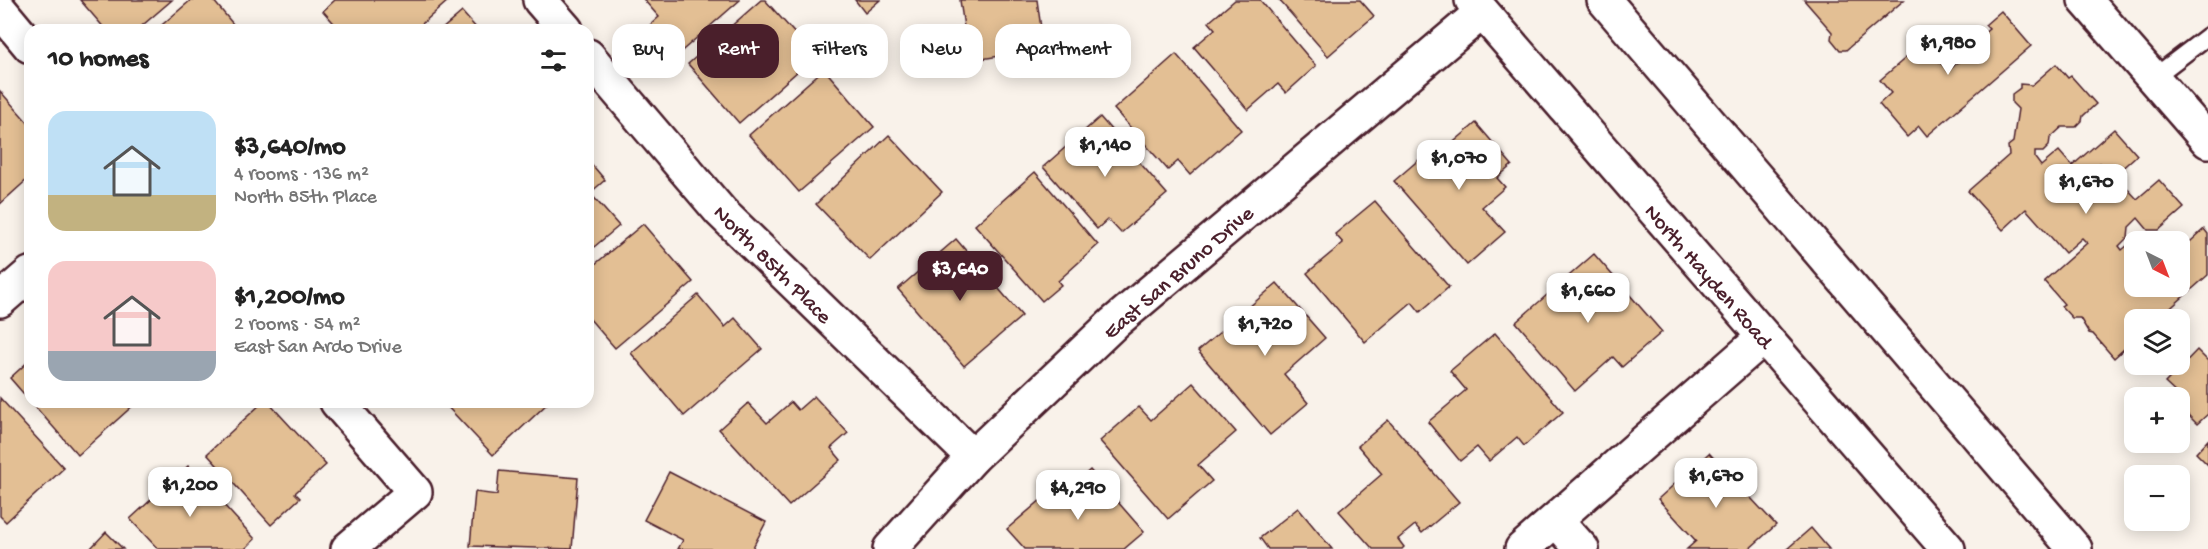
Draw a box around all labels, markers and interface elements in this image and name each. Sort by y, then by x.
chip: Buy [612,24,685,78]
chip: Rent [697,24,779,78]
chip: Filters [791,24,888,78]
chip: New [900,24,983,78]
chip: Apartment [995,24,1131,78]
pin: $1,980 [1899,25,1997,76]
text: $1,980 [1920,33,1976,56]
icon: filters [537,44,570,77]
text: 10 homes [48,45,148,76]
pin: $1,140 [1056,127,1154,178]
text: $3,640/mo [234,133,346,164]
icon: home [96,135,168,207]
text: $1,140 [1079,135,1131,158]
pin: $1,070 [1410,140,1508,191]
text: $1,070 [1431,148,1487,171]
text: 4 rooms · 136 m² [234,164,369,187]
pin: $1,670 [2037,164,2135,215]
text: $1,670 [2058,172,2114,195]
text: North 85th Place [234,187,377,210]
street label: North Hayden Road [1637,200,1778,357]
street label: North 85th Place [706,201,836,331]
street label: East San Bruno Drive [1099,201,1261,346]
north arrow [2124,231,2190,297]
map controls [2124,231,2190,531]
pin: $3,640 [911,251,1009,302]
text: $3,640 [932,259,988,282]
pin: $1,660 [1539,273,1637,324]
text: $1,660 [1561,281,1615,304]
text: $1,200/mo [234,283,345,314]
icon: home [96,285,168,357]
pin: $1,720 [1216,306,1314,357]
button: layers [2124,309,2190,375]
text: 2 rooms · 54 m² [234,314,361,337]
text: $1,720 [1238,314,1292,337]
text: East San Ardo Drive [234,337,402,360]
button: + [2124,387,2190,453]
pin: $1,670 [1667,458,1765,509]
button: − [2124,465,2190,531]
text: $1,670 [1688,466,1744,489]
pin: $1,200 [141,467,239,518]
pin: $4,290 [1029,470,1127,521]
text: $1,200 [162,475,218,498]
text: $4,290 [1050,478,1106,501]

